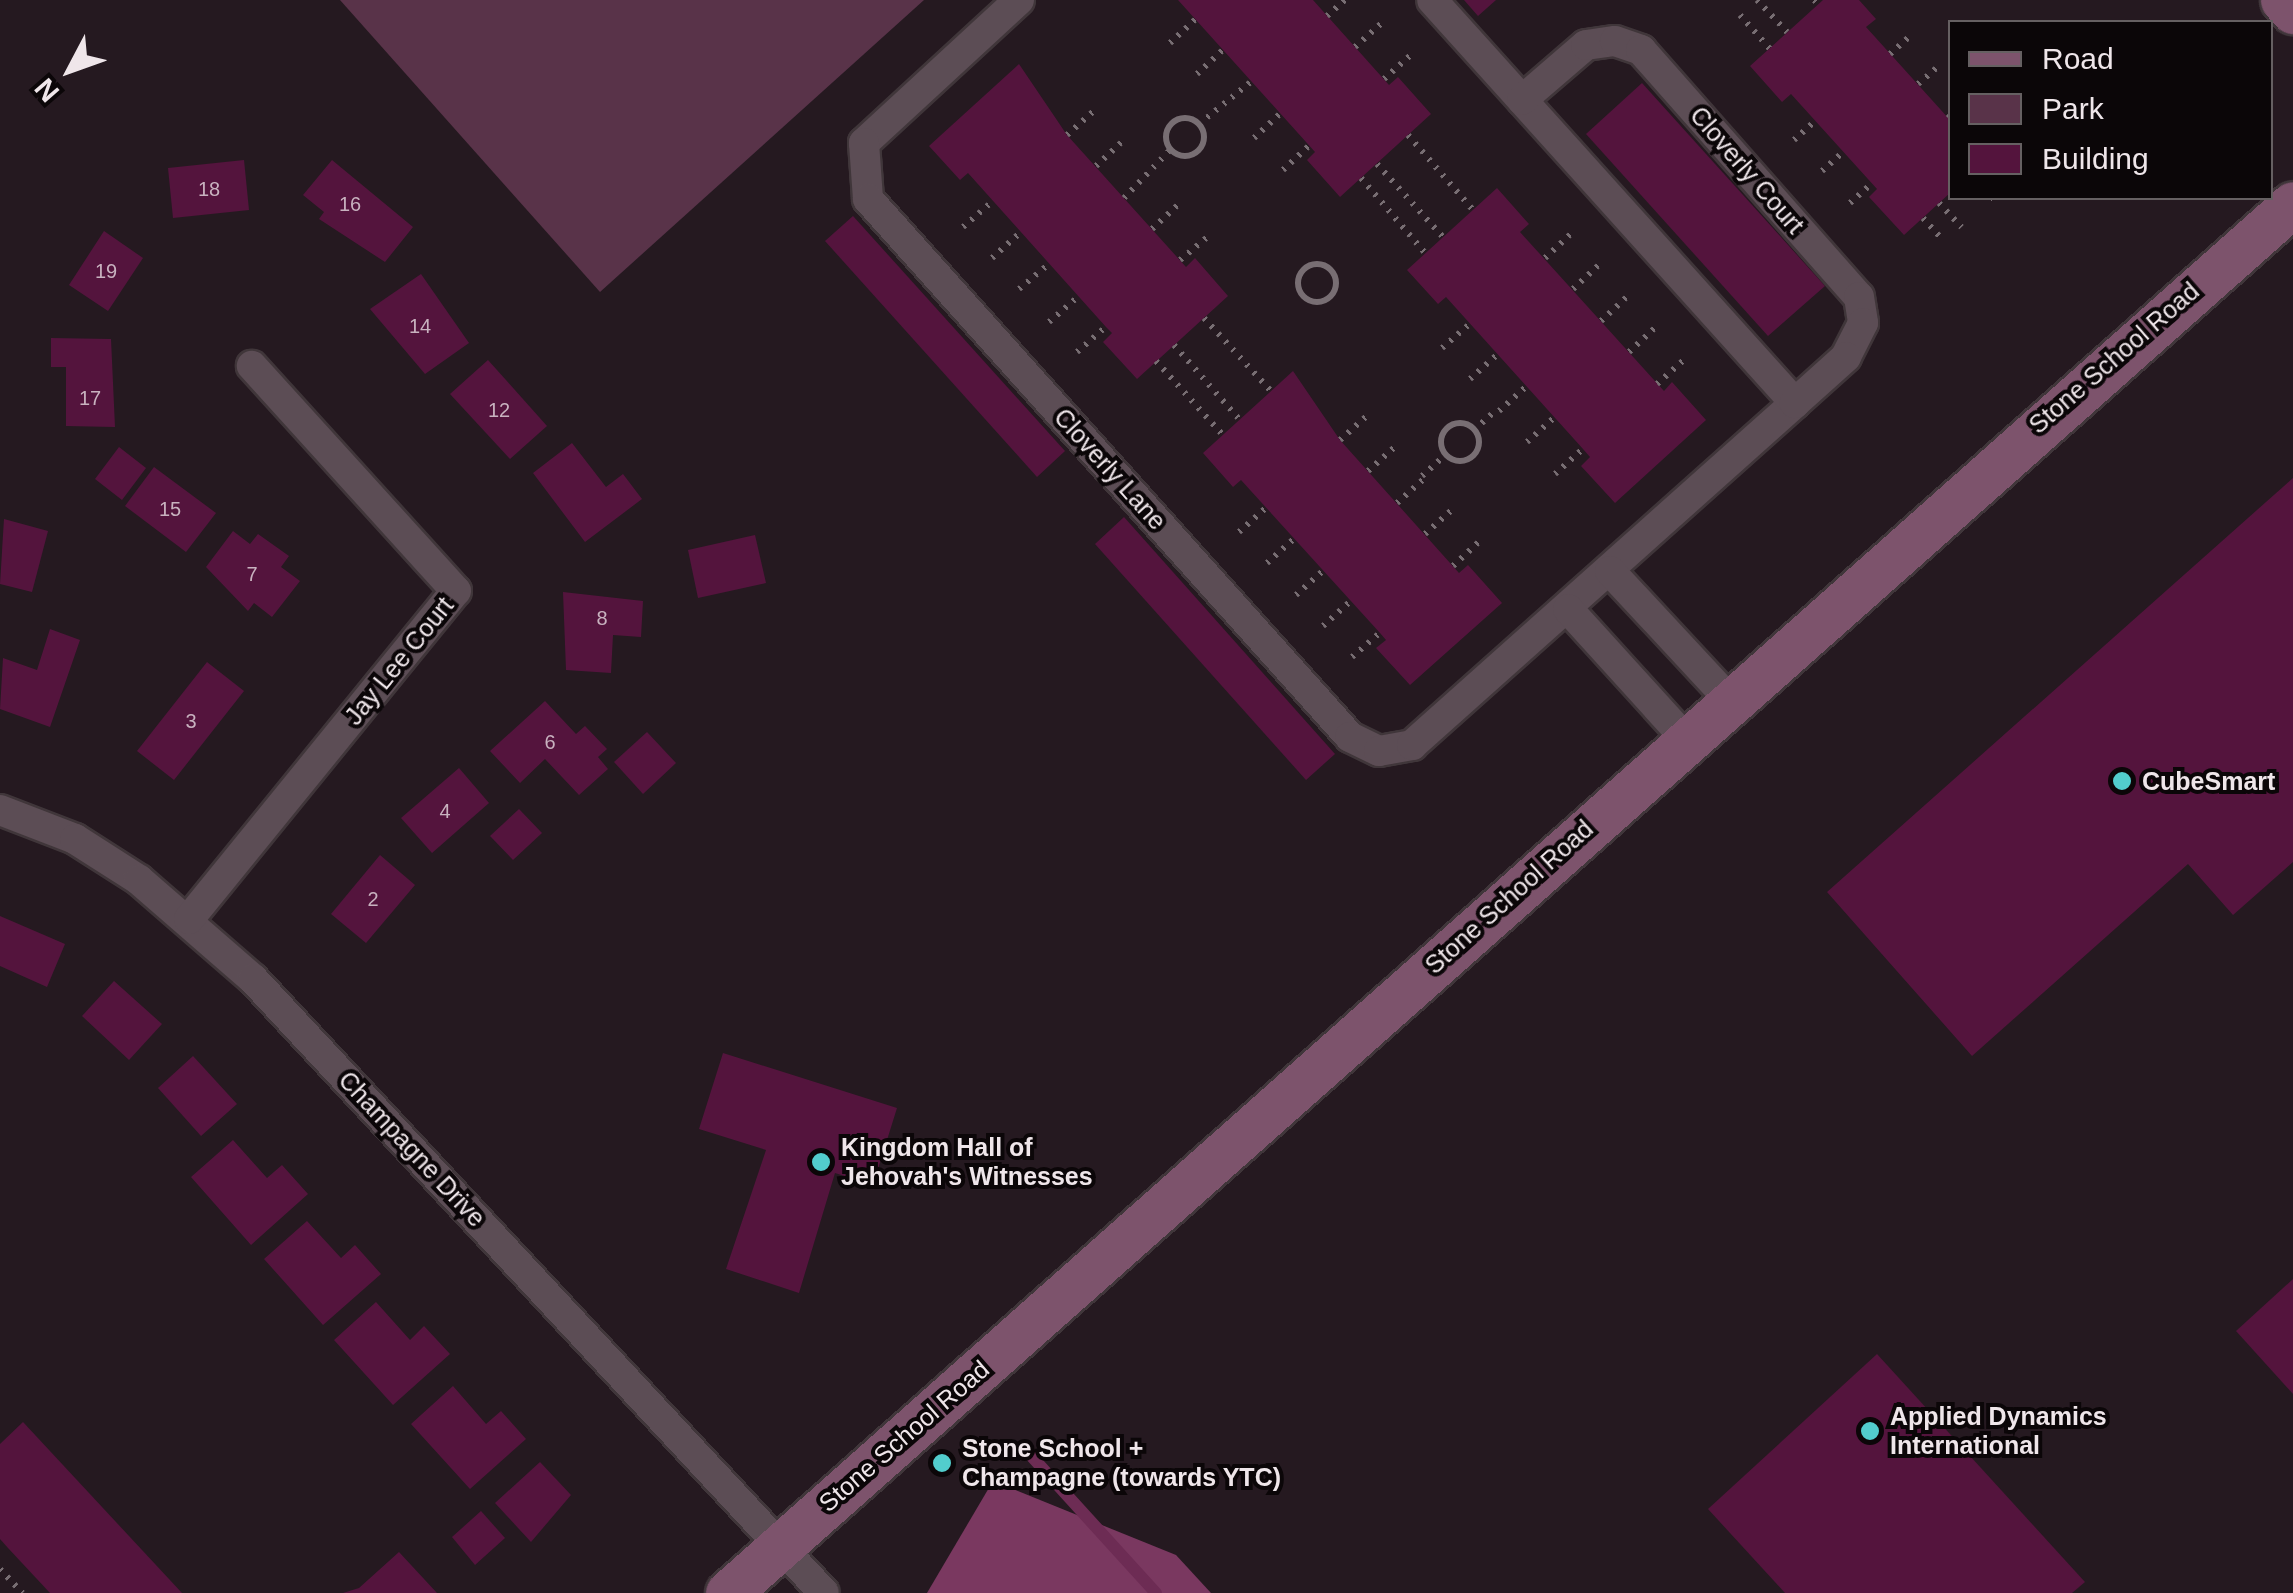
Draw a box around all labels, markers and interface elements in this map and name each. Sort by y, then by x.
north arrow [20,20,120,120]
legend [1948,20,2273,200]
text: Road [2042,42,2114,75]
text: N [29,72,65,108]
text: Park [2042,92,2104,125]
street label: Cloverly Court [1684,100,1810,240]
text: Building [2042,142,2149,175]
house number: 18 [198,177,220,201]
house number: 16 [339,192,361,216]
house number: 19 [95,259,117,283]
street label: Stone School Road [2023,276,2205,440]
house number: 14 [409,314,431,338]
house number: 17 [79,386,101,410]
house number: 12 [488,398,510,422]
street label: Cloverly Lane [1048,402,1172,536]
house number: 15 [159,497,181,521]
house number: 7 [246,562,258,586]
street label: Jay Lee Court [338,591,460,731]
house number: 8 [596,606,608,630]
house number: 3 [185,709,197,733]
house number: 6 [544,730,556,754]
place label: CubeSmart [2142,766,2275,796]
marker: CubeSmart [2111,770,2133,792]
house number: 4 [439,799,451,823]
street label: Stone School Road [1419,814,1599,980]
house number: 2 [367,887,379,911]
street label: Champagne Drive [332,1065,492,1233]
place label: Kingdom Hall of Jehovah's Witnesses [841,1133,1093,1192]
marker: Kingdom Hall of Jehovah's Witnesses [810,1151,832,1173]
street label: Stone School Road [813,1354,995,1518]
place label: Applied Dynamics International [1890,1402,2107,1461]
marker: Applied Dynamics International [1859,1420,1881,1442]
place label: Stone School + Champagne (towards YTC) [962,1434,1281,1493]
marker: Stone School + Champagne (towards YTC) [931,1452,953,1474]

